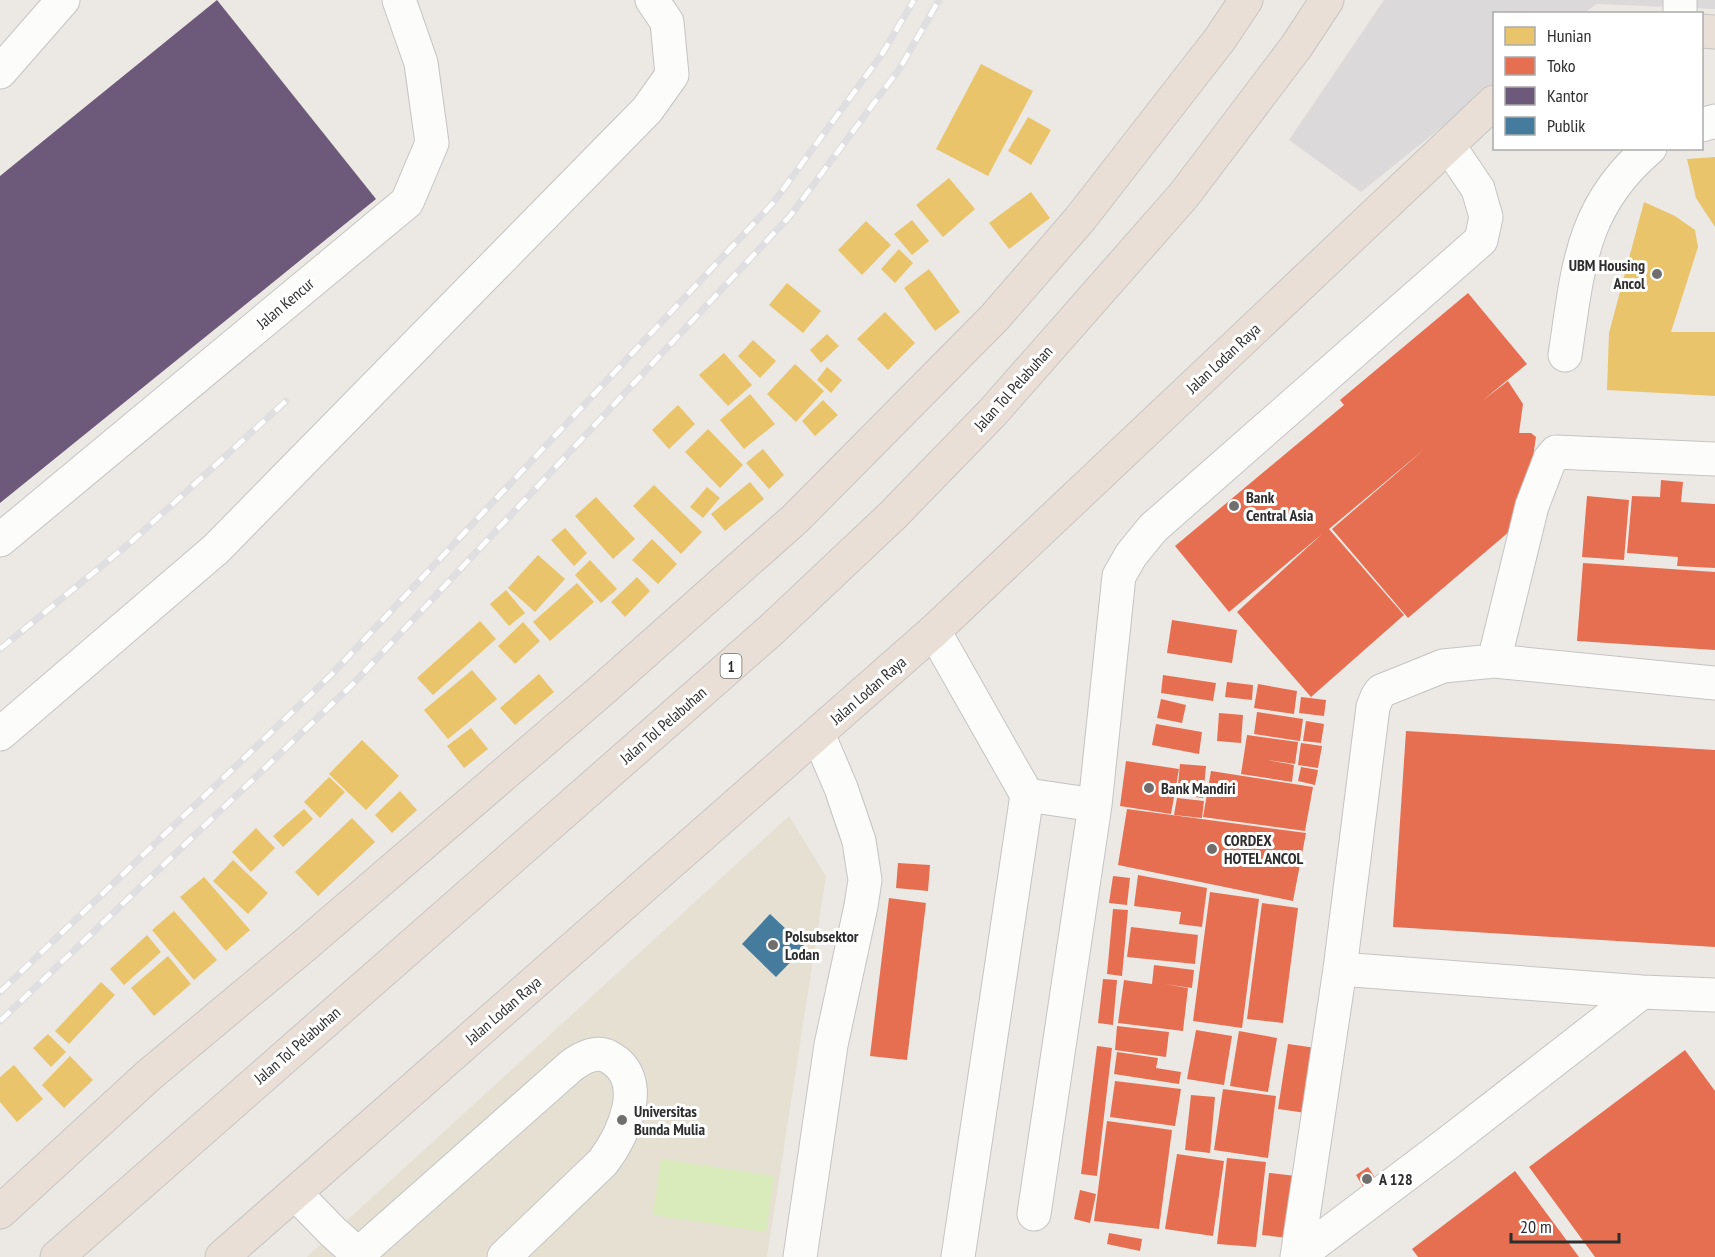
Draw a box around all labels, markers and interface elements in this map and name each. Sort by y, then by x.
legend [1493,12,1703,150]
text: Hunian [1547,24,1591,47]
text: Toko [1547,54,1576,77]
text: Kantor [1547,84,1588,107]
text: Publik [1547,114,1585,137]
place label: UBM Housing Ancol [1569,255,1645,293]
marker: UBM Housing Ancol [1650,267,1664,281]
street label: Jalan Kencur [251,273,318,333]
street label: Jalan Lodan Raya [1181,319,1264,398]
street label: Jalan Tol Pelabuhan [969,341,1056,435]
place label: Bank Central Asia [1246,487,1314,525]
marker: Bank Central Asia [1227,499,1241,513]
street label: Jalan Lodan Raya [825,652,910,729]
road number: 1 [720,654,742,678]
street label: Jalan Tol Pelabuhan [615,682,710,769]
place label: Bank Mandiri [1161,778,1236,798]
marker: Bank Mandiri [1142,781,1156,795]
place label: CORDEX HOTEL ANCOL [1224,830,1304,868]
marker: CORDEX HOTEL ANCOL [1205,842,1219,856]
place label: Polsubsektor Lodan [785,926,859,964]
marker: Polsubsektor Lodan [766,938,780,952]
street label: Jalan Lodan Raya [460,972,545,1049]
street label: Jalan Tol Pelabuhan [249,1002,344,1089]
place label: Universitas Bunda Mulia [634,1101,705,1139]
marker: Universitas Bunda Mulia [615,1113,629,1127]
place label: A 128 [1378,1169,1413,1189]
marker: A 128 [1360,1172,1374,1186]
scale bar [1511,1206,1619,1244]
text: 20 m [1520,1215,1552,1238]

